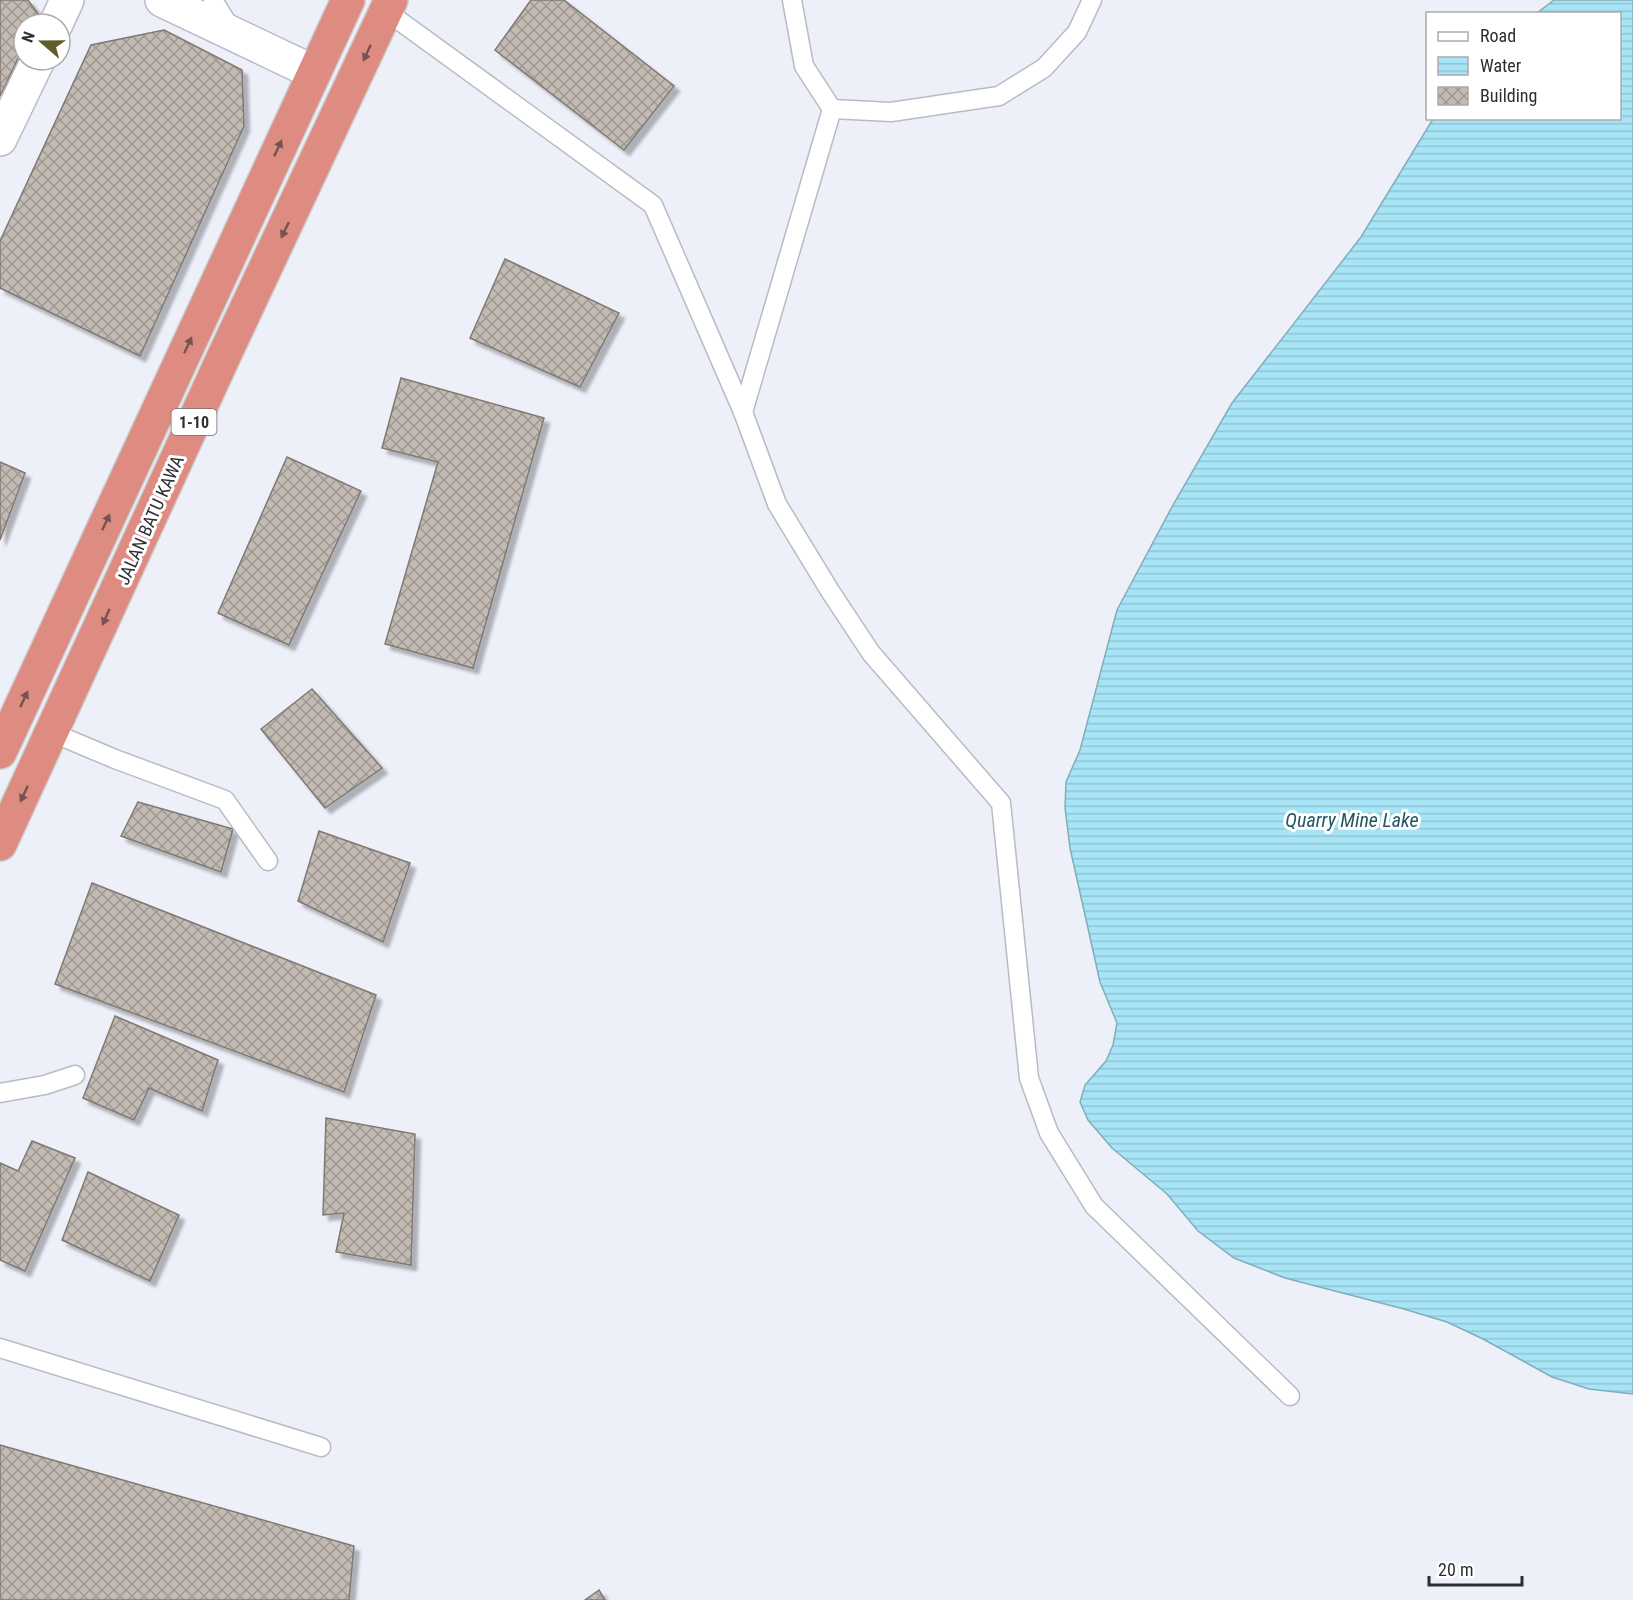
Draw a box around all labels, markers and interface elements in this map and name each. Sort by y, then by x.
north arrow [12,12,72,72]
legend [1426,12,1621,120]
text: Road [1480,25,1516,46]
text: N [18,29,39,45]
one-way arrow [362,45,371,62]
text: Water [1480,55,1522,76]
text: Building [1480,85,1537,106]
one-way arrow [274,140,283,157]
one-way arrow [280,221,290,239]
one-way arrow [183,336,192,353]
road number: 1-10 [172,409,216,435]
street label: JALAN BATU KAWA [112,452,188,588]
one-way arrow [101,512,111,530]
one-way arrow [101,608,110,625]
one-way arrow [20,690,29,707]
one-way arrow [19,785,28,802]
water label: Quarry Mine Lake [1285,808,1419,832]
scale bar [1429,1549,1522,1587]
text: 20 m [1438,1559,1473,1580]

